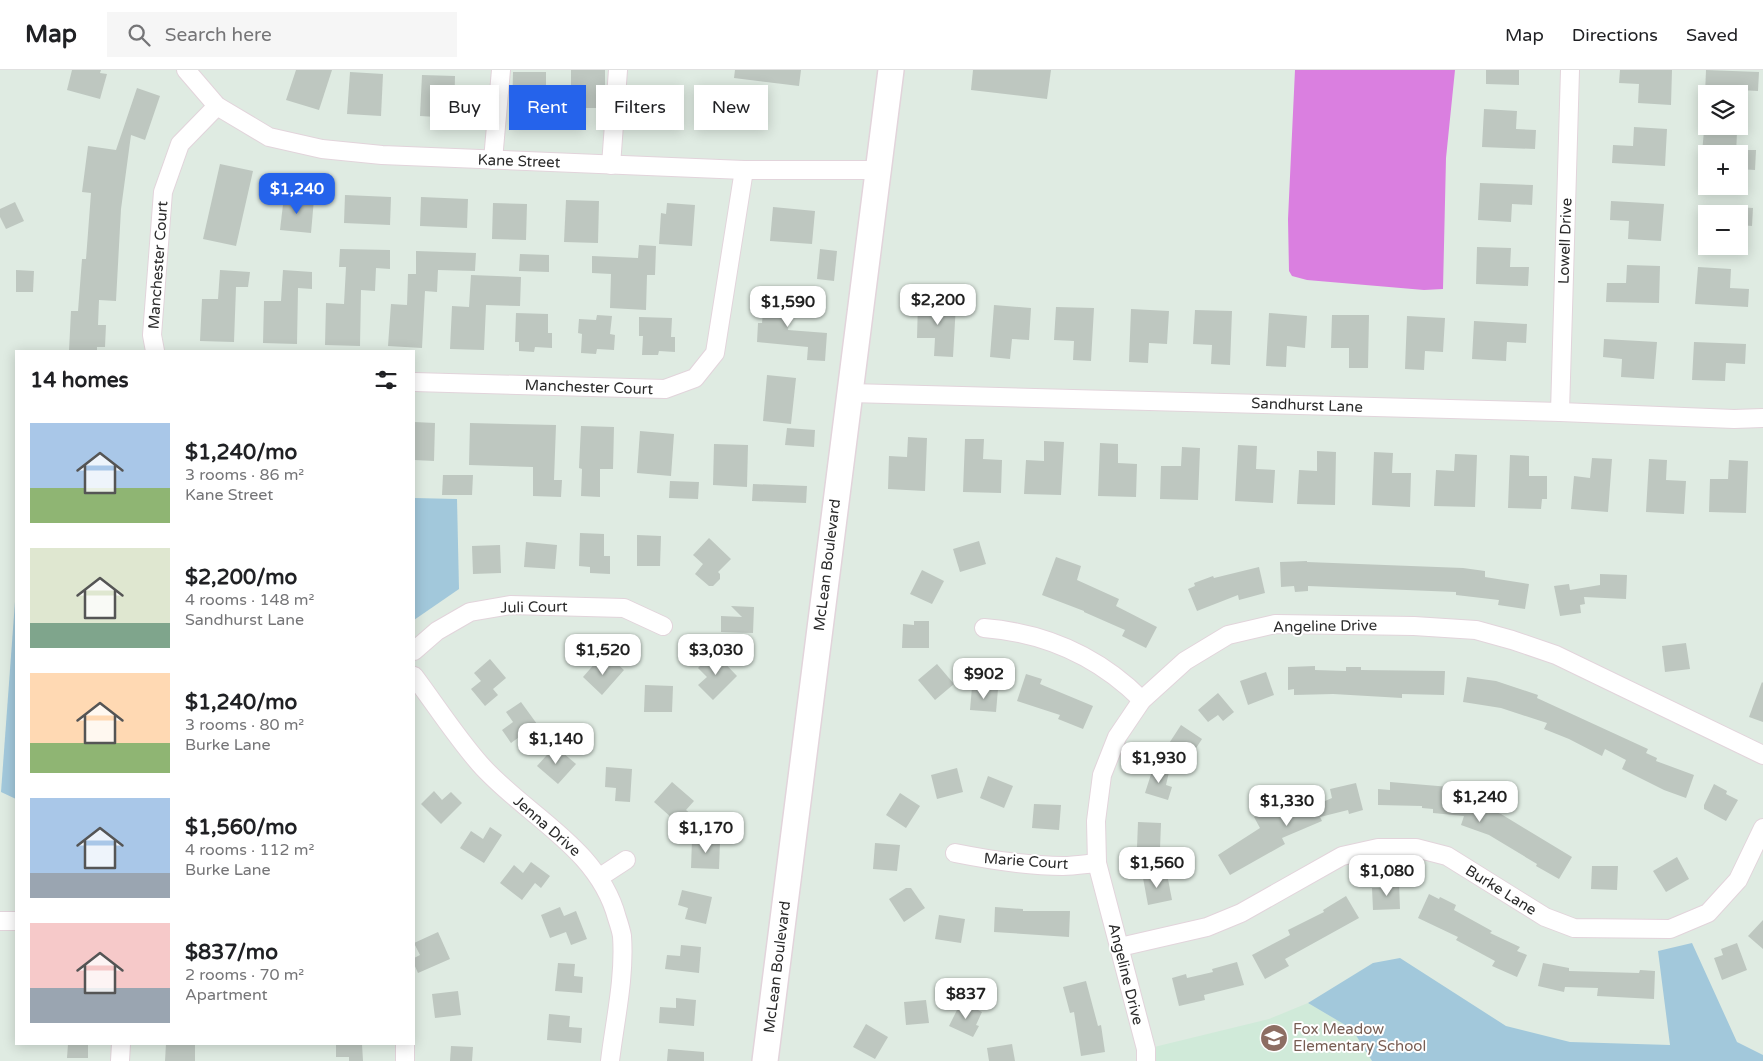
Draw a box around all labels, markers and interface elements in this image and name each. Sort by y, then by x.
search box [107,12,457,57]
text: Map [25,20,77,49]
icon: search [125,21,153,49]
text: Search here [165,24,272,46]
text: Map [1505,24,1544,46]
text: Directions [1572,24,1658,46]
text: Saved [1686,24,1738,46]
chip: Buy [430,85,499,130]
chip: Rent [509,85,586,130]
chip: Filters [596,85,684,130]
chip: New [694,85,768,130]
map controls [1698,85,1748,255]
button: layers [1698,85,1748,135]
button: + [1698,145,1748,195]
street label: Kane Street [477,151,561,171]
pin: $1,240 [256,172,338,215]
text: $1,240 [270,179,324,199]
street label: Lowell Drive [1555,198,1575,284]
street label: Manchester Court [145,200,171,330]
button: − [1698,205,1748,255]
pin: $2,200 [897,284,979,326]
pin: $1,590 [747,286,829,328]
text: $2,200 [911,290,965,310]
text: $1,590 [761,292,815,312]
icon: filters [372,366,400,394]
text: 14 homes [30,368,129,393]
street label: Manchester Court [524,376,654,398]
street label: Sandhurst Lane [1251,394,1363,416]
text: $1,240/mo [185,440,297,465]
icon: home [70,443,130,503]
text: 3 rooms · 86 m² [185,465,304,485]
text: Kane Street [185,485,273,505]
street label: McLean Boulevard [810,498,844,632]
text: $2,200/mo [185,565,297,590]
icon: home [70,568,130,628]
text: 4 rooms · 148 m² [185,590,314,610]
street label: Juli Court [500,597,568,617]
text: Sandhurst Lane [185,610,304,630]
street label: Angeline Drive [1273,616,1377,636]
pin: $1,520 [562,634,644,676]
pin: $3,030 [675,634,757,676]
text: $1,520 [576,640,630,660]
text: $3,030 [689,640,743,660]
pin: $902 [954,658,1014,700]
text: $902 [964,664,1004,684]
text: $1,240/mo [185,690,297,715]
icon: home [70,693,130,753]
text: 3 rooms · 80 m² [185,715,304,735]
pin: $1,140 [515,722,597,765]
text: $1,140 [529,729,583,749]
text: Burke Lane [185,735,271,755]
pin: $1,930 [1118,742,1200,784]
text: $1,930 [1132,748,1186,768]
pin: $1,240 [1439,780,1521,823]
pin: $1,330 [1246,784,1328,827]
text: $1,240 [1453,787,1507,807]
text: $1,330 [1260,791,1314,811]
street label: Jenna Drive [510,792,584,860]
pin: $1,170 [665,812,747,854]
text: $1,560/mo [185,815,297,840]
icon: home [70,818,130,878]
text: $1,170 [679,818,733,838]
text: 4 rooms · 112 m² [185,840,314,860]
pin: $1,560 [1116,846,1198,889]
street label: Marie Court [983,849,1069,873]
text: $1,560 [1130,853,1184,873]
pin: $1,080 [1346,854,1428,897]
text: Burke Lane [185,860,271,880]
text: $1,080 [1360,861,1414,881]
street label: Burke Lane [1462,861,1540,919]
street label: McLean Boulevard [760,900,794,1034]
street label: Angeline Drive [1105,921,1147,1027]
text: $837/mo [185,940,278,965]
icon: home [70,943,130,1003]
text: 2 rooms · 70 m² [185,965,304,985]
pin: $837 [936,978,996,1020]
text: $837 [946,984,986,1004]
text: Apartment [185,985,268,1005]
place label: Fox Meadow Elementary School [1293,1020,1426,1055]
school or university icon: Fox Meadow Elementary School [1259,1023,1289,1053]

